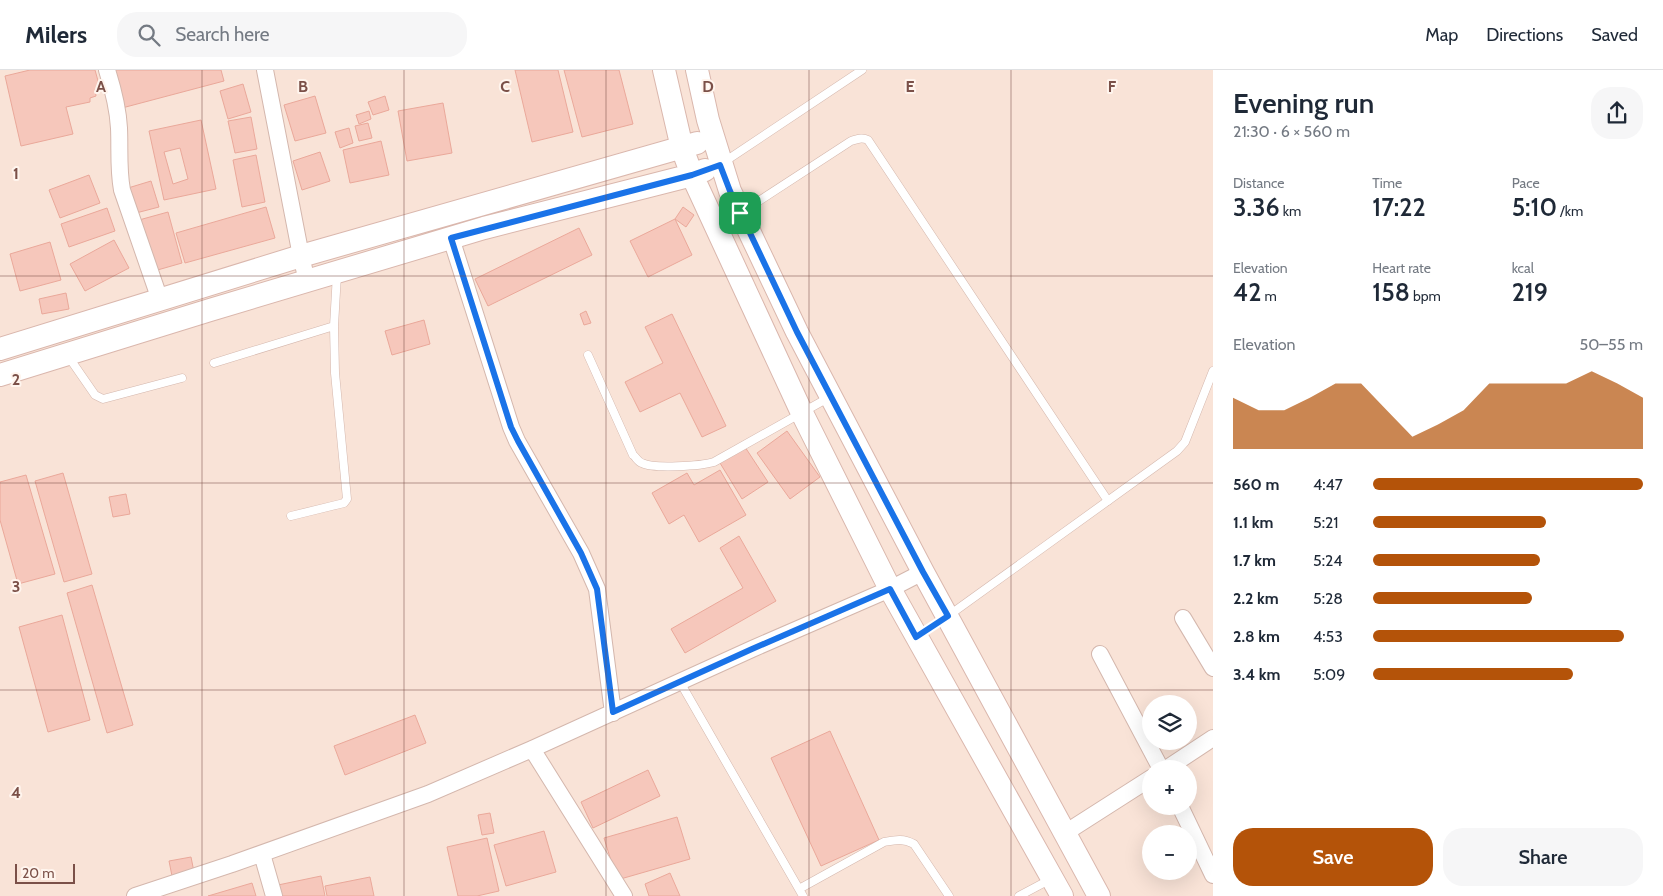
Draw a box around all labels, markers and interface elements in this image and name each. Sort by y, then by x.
search box [117,12,467,57]
text: Milers [25,20,87,49]
icon: search [135,21,163,49]
text: Search here [175,23,270,46]
text: Map [1425,24,1458,46]
text: Directions [1486,24,1563,46]
text: Saved [1591,24,1638,46]
text: A [96,77,106,96]
text: B [298,77,308,96]
text: C [500,77,510,96]
text: D [702,77,714,96]
text: E [905,77,915,96]
text: F [1108,77,1117,96]
text: Evening run [1233,86,1374,120]
button: share [1591,87,1643,139]
text: 21:30 · 6 × 560 m [1233,122,1350,141]
text: 1 [13,164,19,183]
text: Distance [1233,174,1285,192]
text: Time [1372,174,1402,192]
text: Pace [1512,174,1540,192]
pin [719,192,761,234]
text: 3.36 [1233,192,1280,222]
text: 17:22 [1372,192,1426,222]
text: 5:10 [1512,192,1557,222]
icon: arrive [726,199,754,227]
text: km [1280,202,1301,220]
text: /km [1557,202,1583,220]
text: Elevation [1233,259,1288,277]
text: Heart rate [1372,259,1431,277]
text: kcal [1512,259,1534,277]
text: 42 [1233,277,1261,307]
text: 158 [1372,277,1410,307]
text: 219 [1512,277,1548,307]
text: m [1261,287,1277,305]
text: bpm [1410,287,1441,305]
text: Elevation [1233,335,1296,354]
text: 50–55 m [1580,335,1643,354]
text: 2 [12,370,20,389]
text: 560 m [1233,475,1279,494]
text: 4:47 [1313,475,1343,494]
text: 1.1 km [1233,513,1273,532]
text: 5:21 [1313,513,1339,532]
text: 1.7 km [1233,551,1276,570]
text: 5:24 [1313,551,1343,570]
text: 3 [12,577,20,596]
text: 2.2 km [1233,589,1279,608]
text: 5:28 [1313,589,1343,608]
text: 2.8 km [1233,627,1280,646]
text: 4:53 [1313,627,1343,646]
text: 3.4 km [1233,665,1280,684]
text: 5:09 [1313,665,1345,684]
map controls [1142,695,1197,880]
button: layers [1142,695,1197,750]
button: + [1142,760,1197,815]
text: 4 [11,783,21,802]
button: − [1142,825,1197,880]
button: Save [1233,828,1433,886]
button: Share [1443,828,1643,886]
scale bar [15,861,75,884]
text: 20 m [22,864,55,882]

